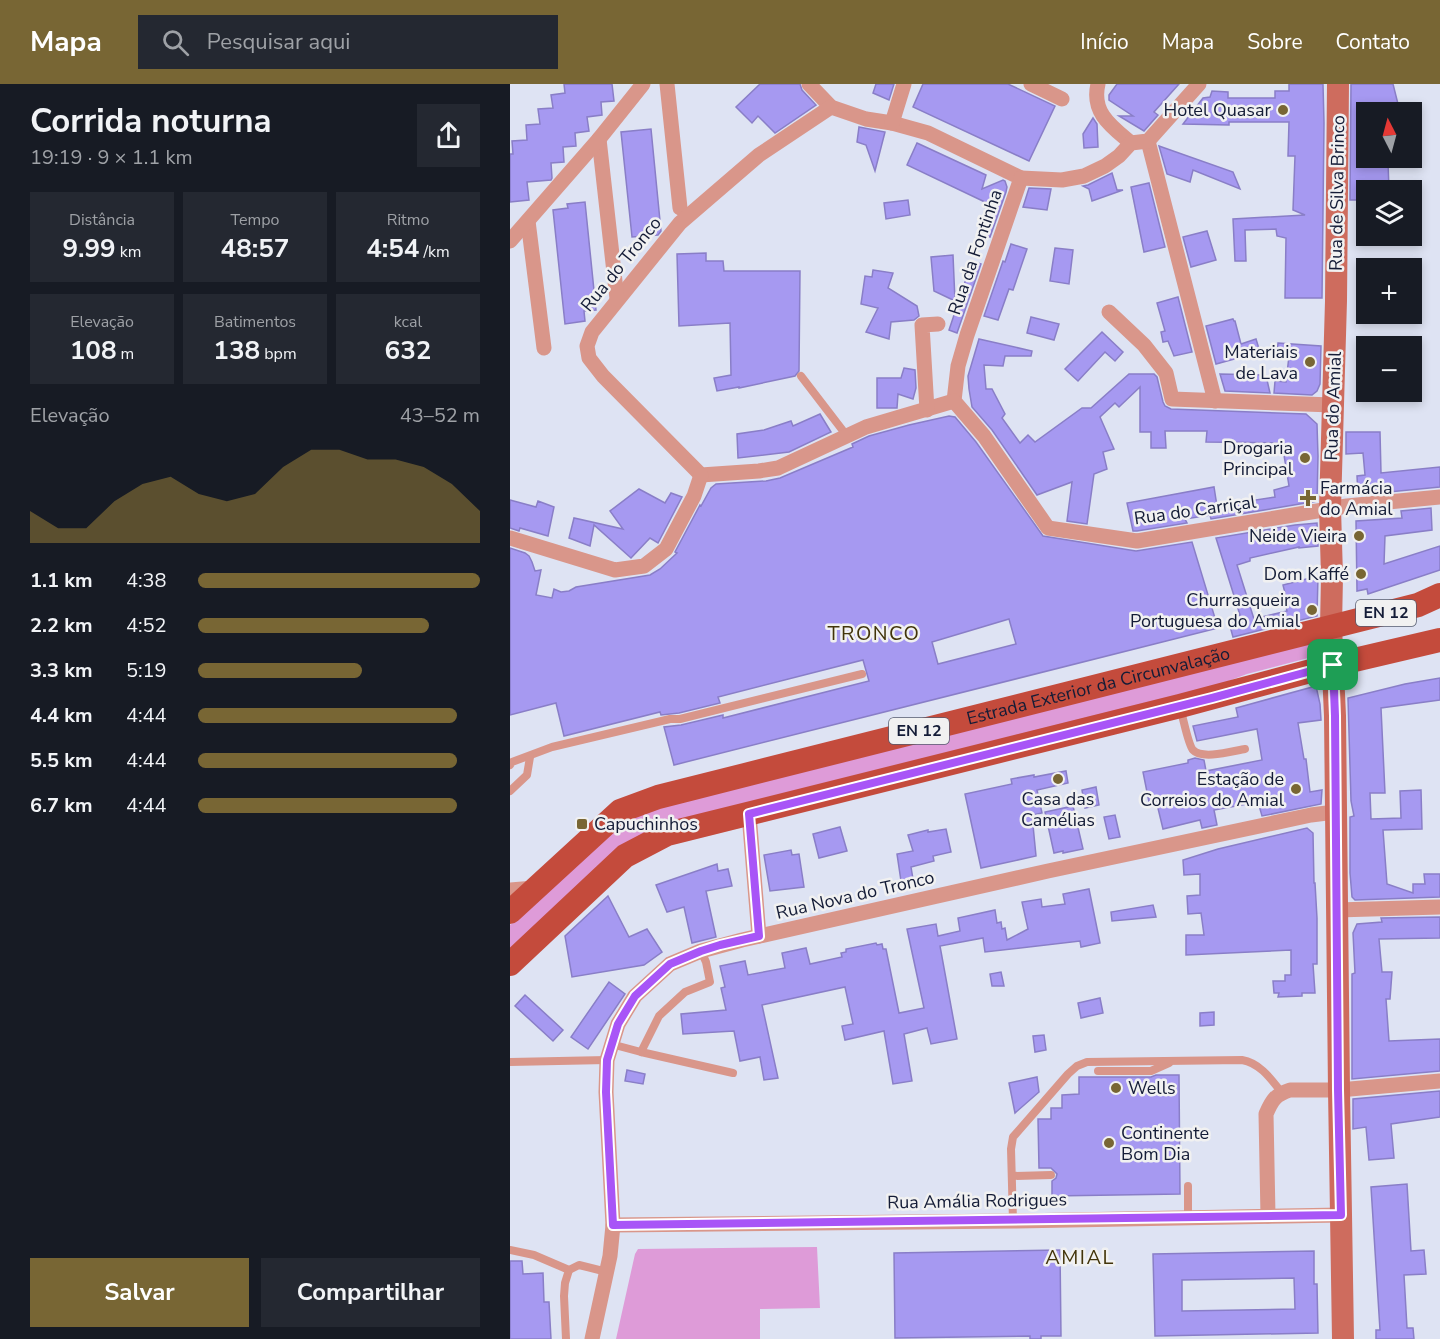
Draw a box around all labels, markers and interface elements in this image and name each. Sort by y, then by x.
search box [138,15,558,69]
text: Mapa [30,23,102,61]
icon: search [159,26,192,59]
text: Pesquisar aqui [207,27,350,57]
text: Início [1080,28,1129,56]
text: Mapa [1162,28,1214,56]
text: Sobre [1247,28,1303,56]
text: Contato [1336,28,1410,56]
place label: Hotel Quasar [1164,98,1272,122]
text: Corrida noturna [30,99,272,144]
north arrow [1356,102,1422,168]
map controls [1356,102,1422,402]
marker: Hotel Quasar [1276,103,1290,117]
button: share [417,104,480,167]
street label: Rua de Silva Brinco [1324,115,1350,271]
text: 19:19 · 9 × 1.1 km [30,144,193,171]
button: layers [1356,180,1422,246]
street label: Rua da Fontinha [942,186,1008,318]
text: Distância [69,209,135,231]
text: Tempo [231,209,279,231]
text: Ritmo [387,209,429,231]
street label: Rua do Tronco [575,212,667,316]
text: 9.99 [62,231,116,266]
text: 48:57 [221,231,289,266]
text: 4:54 [366,231,419,266]
text: km [116,241,142,263]
text: /km [419,241,450,263]
button: + [1356,258,1422,324]
text: Elevação [70,311,134,333]
text: Batimentos [214,311,296,333]
text: kcal [394,311,422,333]
text: 108 [70,333,117,368]
text: 138 [213,333,260,368]
text: 632 [385,333,431,368]
button: − [1356,336,1422,402]
place label: Materiais de Lava [1224,340,1298,385]
text: m [117,343,134,365]
text: bpm [260,343,297,365]
street label: Rua do Amial [1319,350,1347,461]
marker: Materiais de Lava [1303,355,1317,369]
text: Elevação [30,402,110,429]
text: 43–52 m [400,402,480,429]
place label: Drogaria Principal [1223,436,1294,481]
marker: Drogaria Principal [1298,451,1312,465]
place label: Farmácia do Amial [1320,476,1393,521]
street label: Rua do Carriçal [1132,489,1258,530]
marker: Farmácia do Amial [1301,491,1315,505]
place label: Neide Vieira [1249,524,1347,548]
marker: Neide Vieira [1352,529,1366,543]
place label: Dom Kaffé [1264,562,1349,586]
text: 1.1 km [30,567,93,594]
text: 4:38 [126,567,167,594]
marker: Dom Kaffé [1354,567,1368,581]
place label: Churrasqueira Portuguesa do Amial [1130,588,1301,633]
road number: EN 12 [1356,600,1416,626]
marker: Churrasqueira Portuguesa do Amial [1305,603,1319,617]
text: 2.2 km [30,612,93,639]
text: 4:52 [126,612,167,639]
district label: TRONCO [828,620,920,647]
pin [1307,639,1358,690]
street label: Estrada Exterior da Circunvalação [964,641,1232,731]
icon: arrive [1316,648,1349,681]
text: 3.3 km [30,657,93,684]
text: 5:19 [126,657,167,684]
text: 4.4 km [30,702,93,729]
text: 4:44 [126,702,167,729]
road number: EN 12 [889,718,949,744]
text: 5.5 km [30,747,93,774]
text: 4:44 [126,747,167,774]
place label: Estação de Correios do Amial [1140,767,1285,812]
marker: Casa das Camélias [1051,772,1065,786]
marker: Estação de Correios do Amial [1289,782,1303,796]
place label: Casa das Camélias [1021,787,1095,832]
text: 6.7 km [30,792,93,819]
text: 4:44 [126,792,167,819]
place label: Capuchinhos [594,812,698,836]
marker: Capuchinhos [575,817,589,831]
street label: Rua Nova do Tronco [773,865,937,925]
place label: Wells [1128,1076,1176,1100]
marker: Wells [1109,1081,1123,1095]
place label: Continente Bom Dia [1121,1121,1209,1166]
marker: Continente Bom Dia [1102,1136,1116,1150]
street label: Rua Amália Rodrigues [887,1187,1067,1215]
district label: AMIAL [1045,1244,1115,1271]
button: Salvar [30,1258,249,1327]
button: Compartilhar [261,1258,480,1327]

